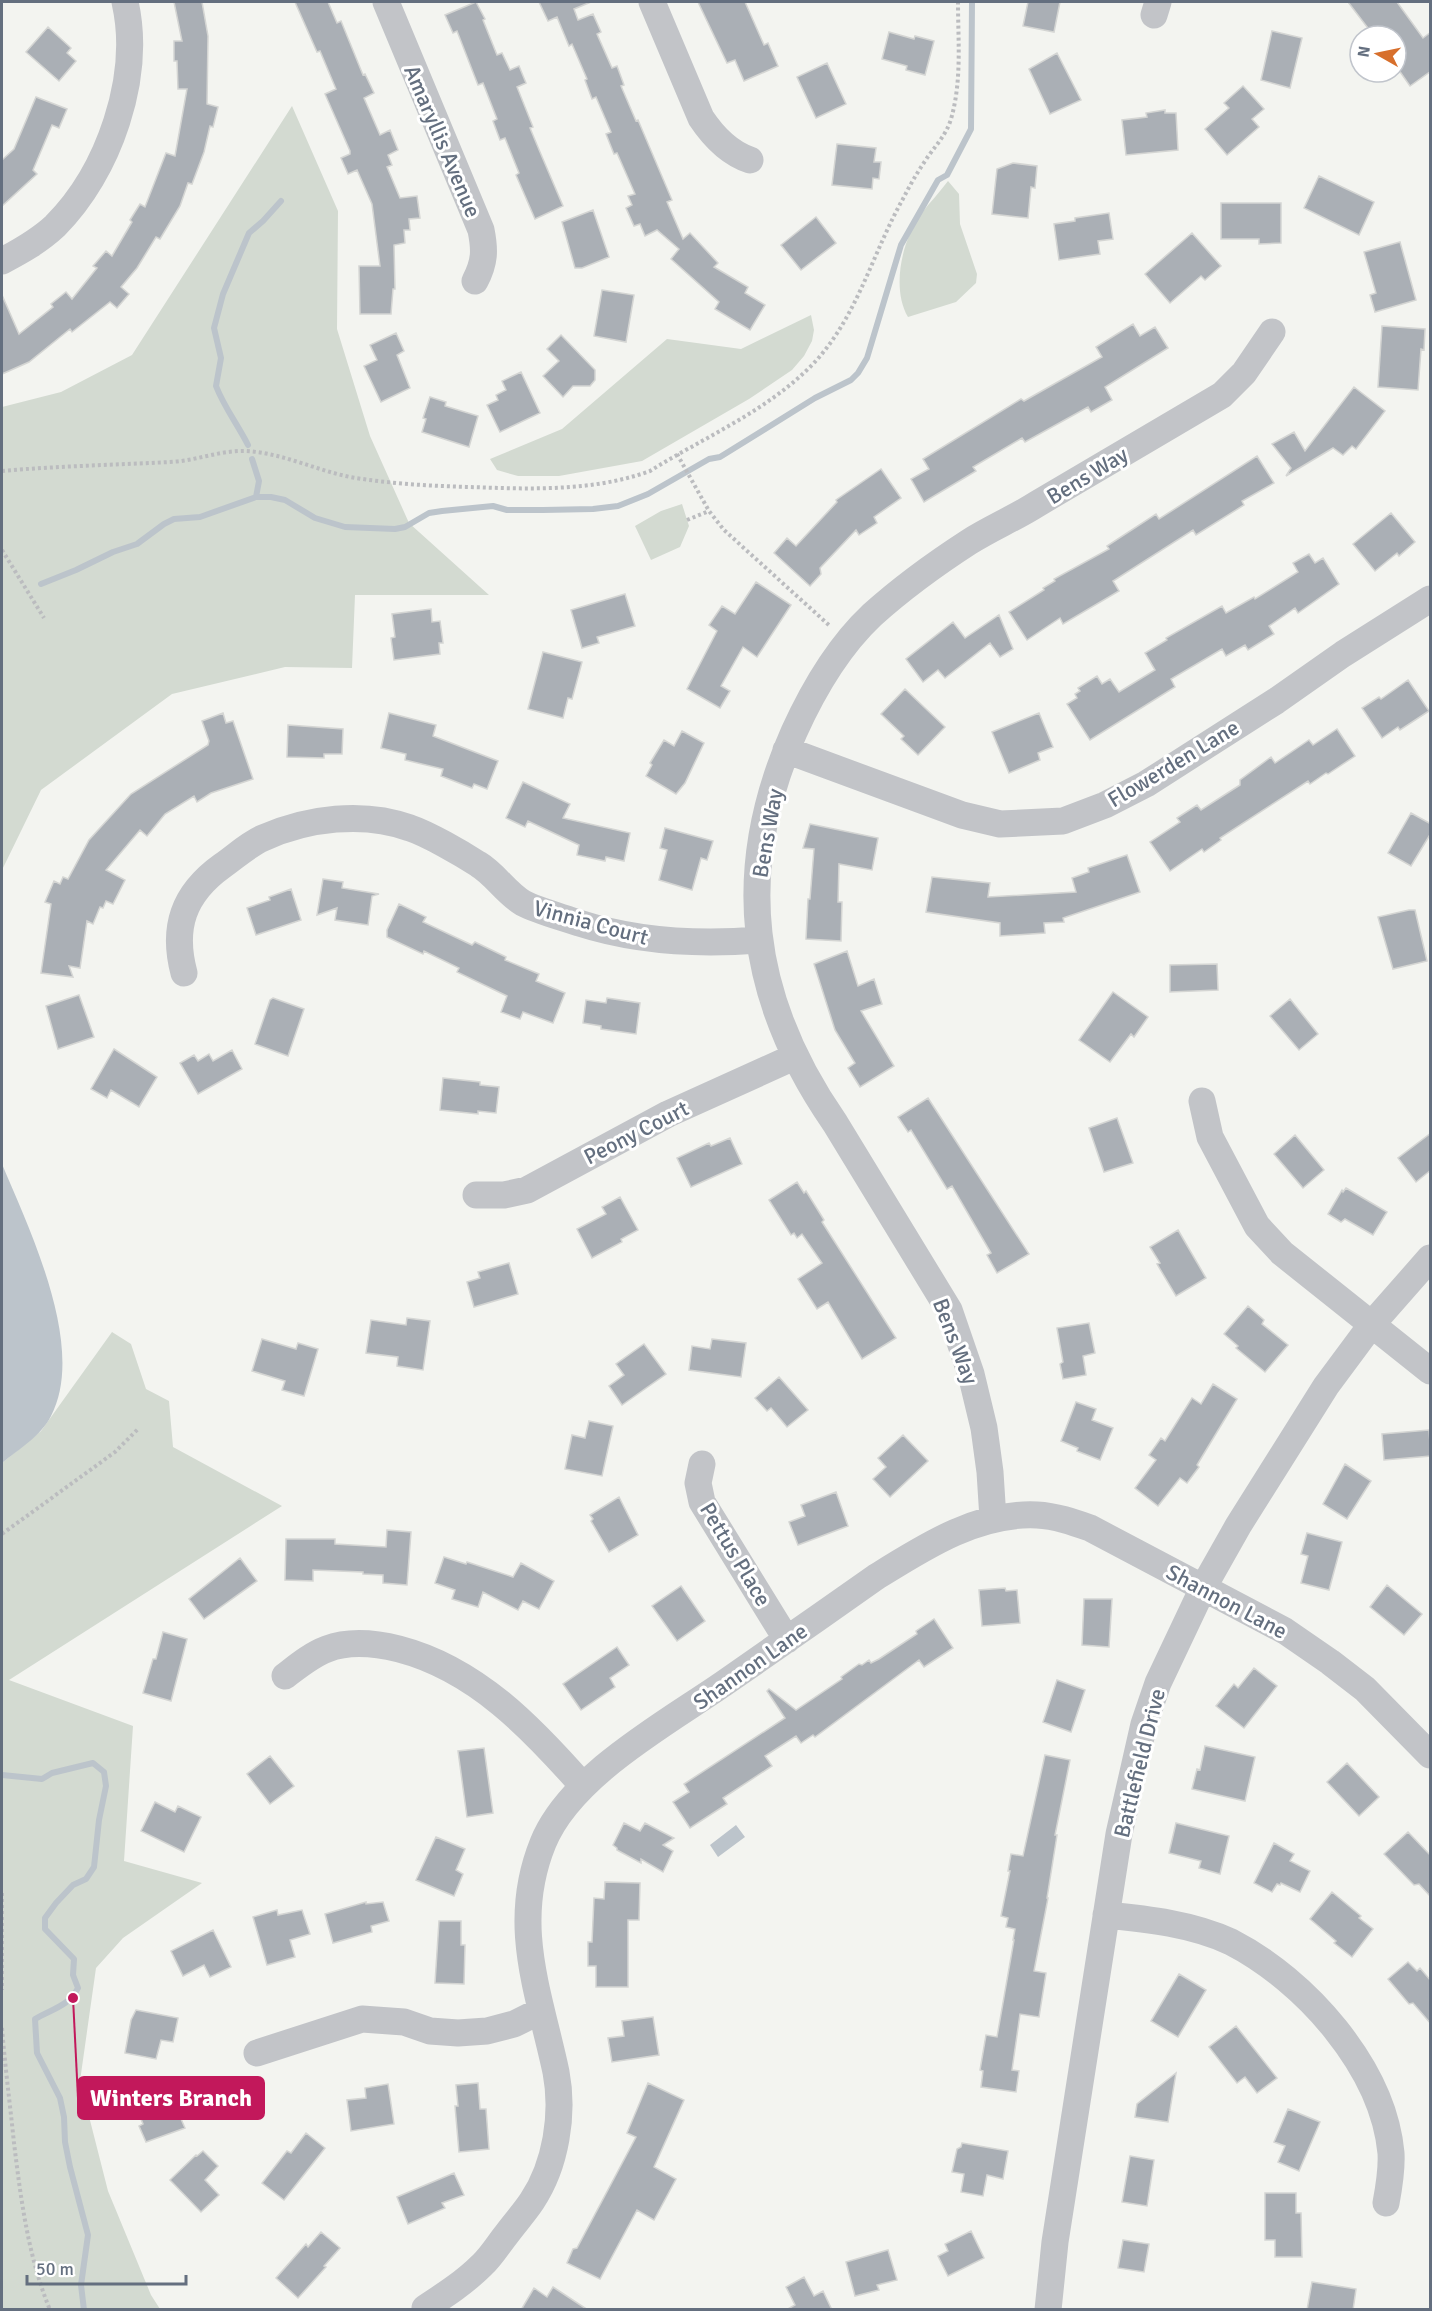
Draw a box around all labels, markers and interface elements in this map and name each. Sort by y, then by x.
north arrow [1348,24,1408,84]
text: N [1353,45,1375,59]
street label: Amaryllis Avenue [398,61,487,221]
street label: Bens Way [1042,440,1133,510]
street label: Flowerden Lane [1103,714,1244,813]
street label: Bens Way [746,786,789,880]
street label: Vinnia Court [531,894,651,951]
street label: Peony Court [579,1094,693,1170]
street label: Bens Way [927,1294,984,1389]
street label: Pettus Place [694,1498,777,1611]
street label: Shannon Lane [1162,1558,1292,1645]
street label: Shannon Lane [688,1617,813,1716]
street label: Battlefield Drive [1108,1686,1171,1840]
callout: Winters Branch [78,2077,264,2119]
text: Winters Branch [90,2083,252,2113]
scale bar [27,2248,186,2286]
text: 50 m [36,2258,74,2280]

